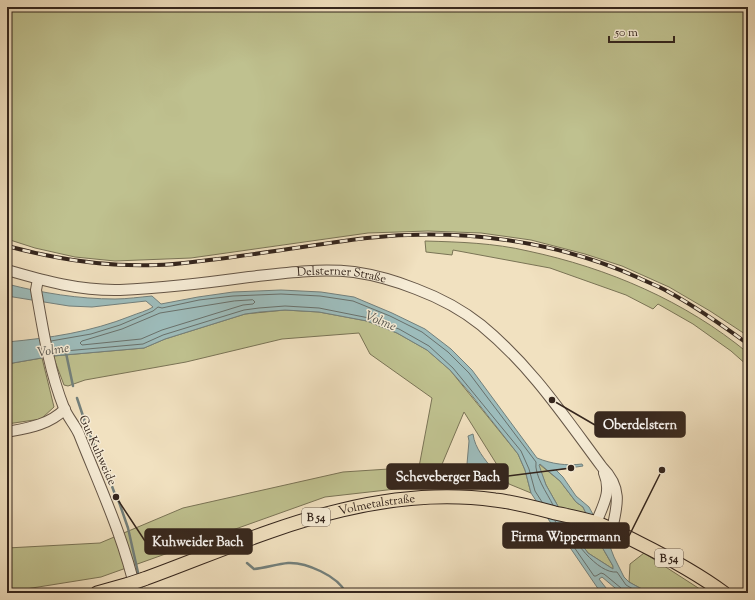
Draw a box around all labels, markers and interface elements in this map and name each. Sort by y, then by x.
scale bar [609,18,674,44]
text: 50 m [614,24,638,42]
street label: Delsterner Straße [296,263,389,289]
water label: Volme [362,307,399,336]
water label: Volme [36,340,71,362]
street label: Gut Kuhweide [74,412,121,489]
callout: Oberdelstern [595,412,685,437]
text: Oberdelstern [603,417,677,435]
callout: Scheveberger Bach [387,464,508,489]
text: Scheveberger Bach [396,469,501,487]
street label: Volmetalstraße [337,490,416,521]
road number: B 54 [302,508,330,526]
callout: Firma Wippermann [503,523,629,548]
callout: Kuhweider Bach [145,529,252,554]
text: Firma Wippermann [511,529,621,547]
text: Kuhweider Bach [152,534,244,552]
road number: B 54 [655,549,683,567]

